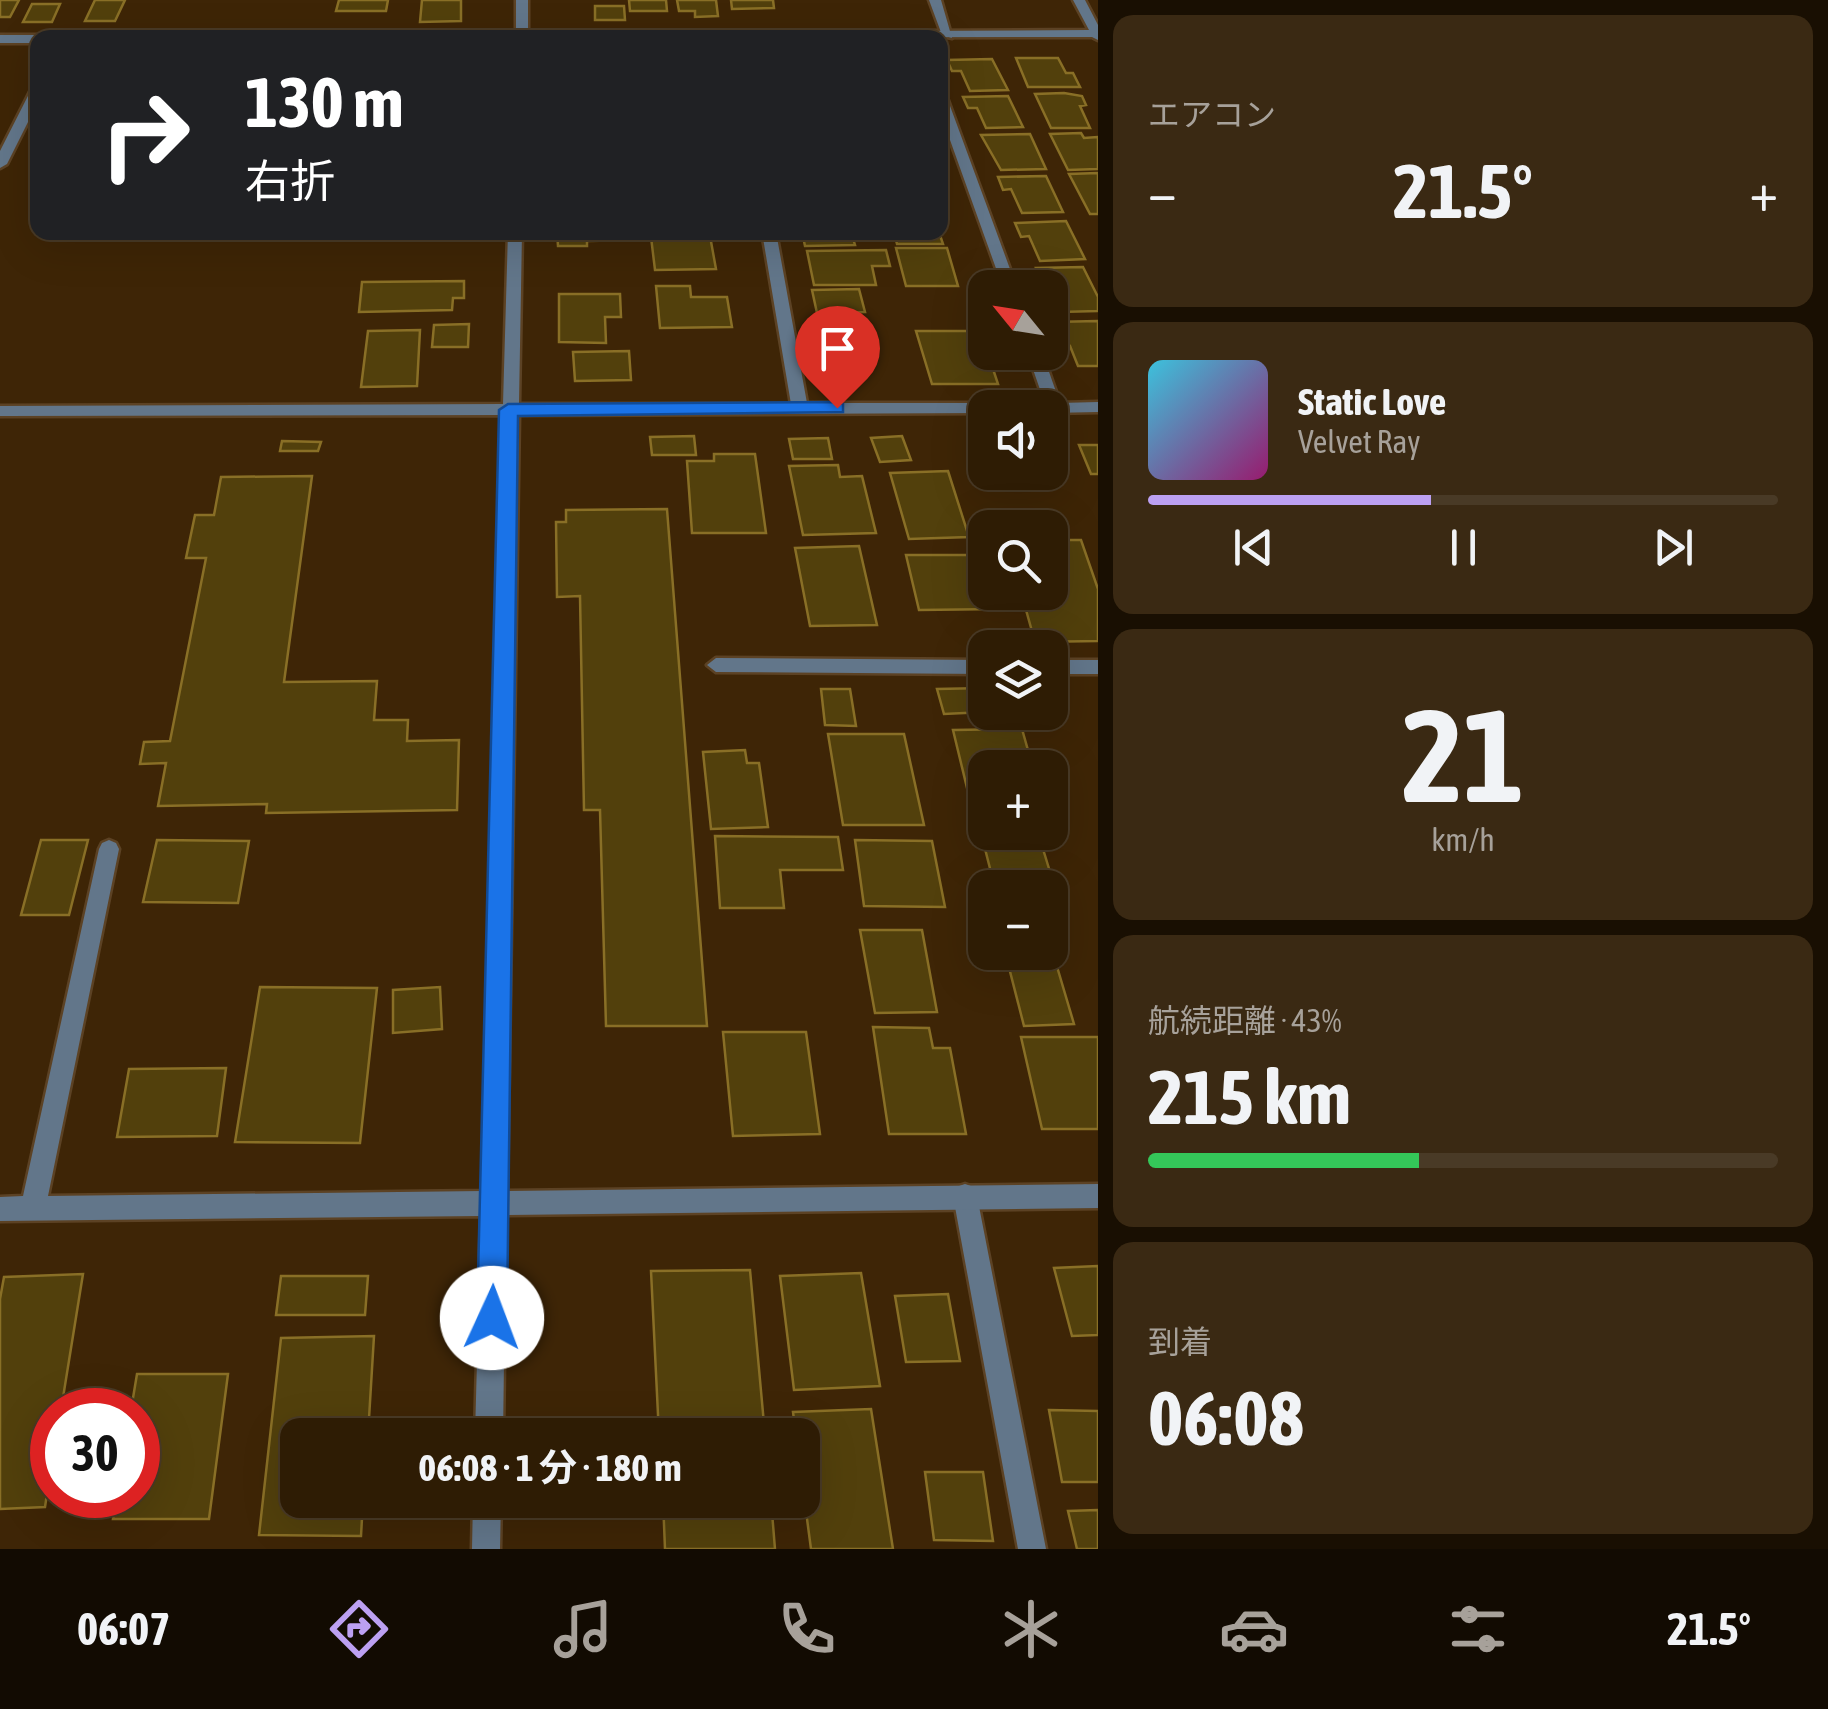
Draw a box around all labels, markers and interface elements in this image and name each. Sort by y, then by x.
text: 130 m [245,62,404,142]
icon: right [80,70,210,200]
text: エアコン [1148,96,1276,133]
text: 21.5° [1393,148,1533,234]
text: 右折 [245,155,335,207]
text: − [1148,160,1177,223]
text: + [1749,160,1778,223]
north arrow [968,270,1068,370]
map controls [968,270,1068,970]
pin [795,306,880,409]
icon: arrive [810,321,865,376]
text: Static Love [1298,380,1446,423]
button: sound [968,390,1068,490]
text: Velvet Ray [1298,423,1420,460]
button: search [968,510,1068,610]
icon: previous [1226,520,1281,575]
icon: pause [1436,520,1491,575]
icon: next [1646,520,1701,575]
button: layers [968,630,1068,730]
text: 21 [1402,681,1524,830]
button: + [968,750,1068,850]
text: km/h [1431,821,1495,858]
button: − [968,870,1068,970]
text: 航続距離 · 43% [1148,1002,1342,1039]
text: 215 km [1148,1054,1351,1140]
position arrow [440,1266,544,1370]
text: 到着 [1148,1323,1212,1360]
text: 06:08 [1148,1375,1304,1461]
speed limit sign: 30 [30,1388,160,1518]
text: 06:08 · 1 分 · 180 m [418,1446,682,1489]
icon: directions [324,1594,394,1664]
icon: music [548,1594,618,1664]
icon: phone [772,1594,842,1664]
icon: climate [996,1594,1066,1664]
icon: car [1219,1594,1289,1664]
icon: filters [1443,1594,1513,1664]
text: 06:07 [77,1603,170,1655]
text: 21.5° [1667,1603,1751,1655]

